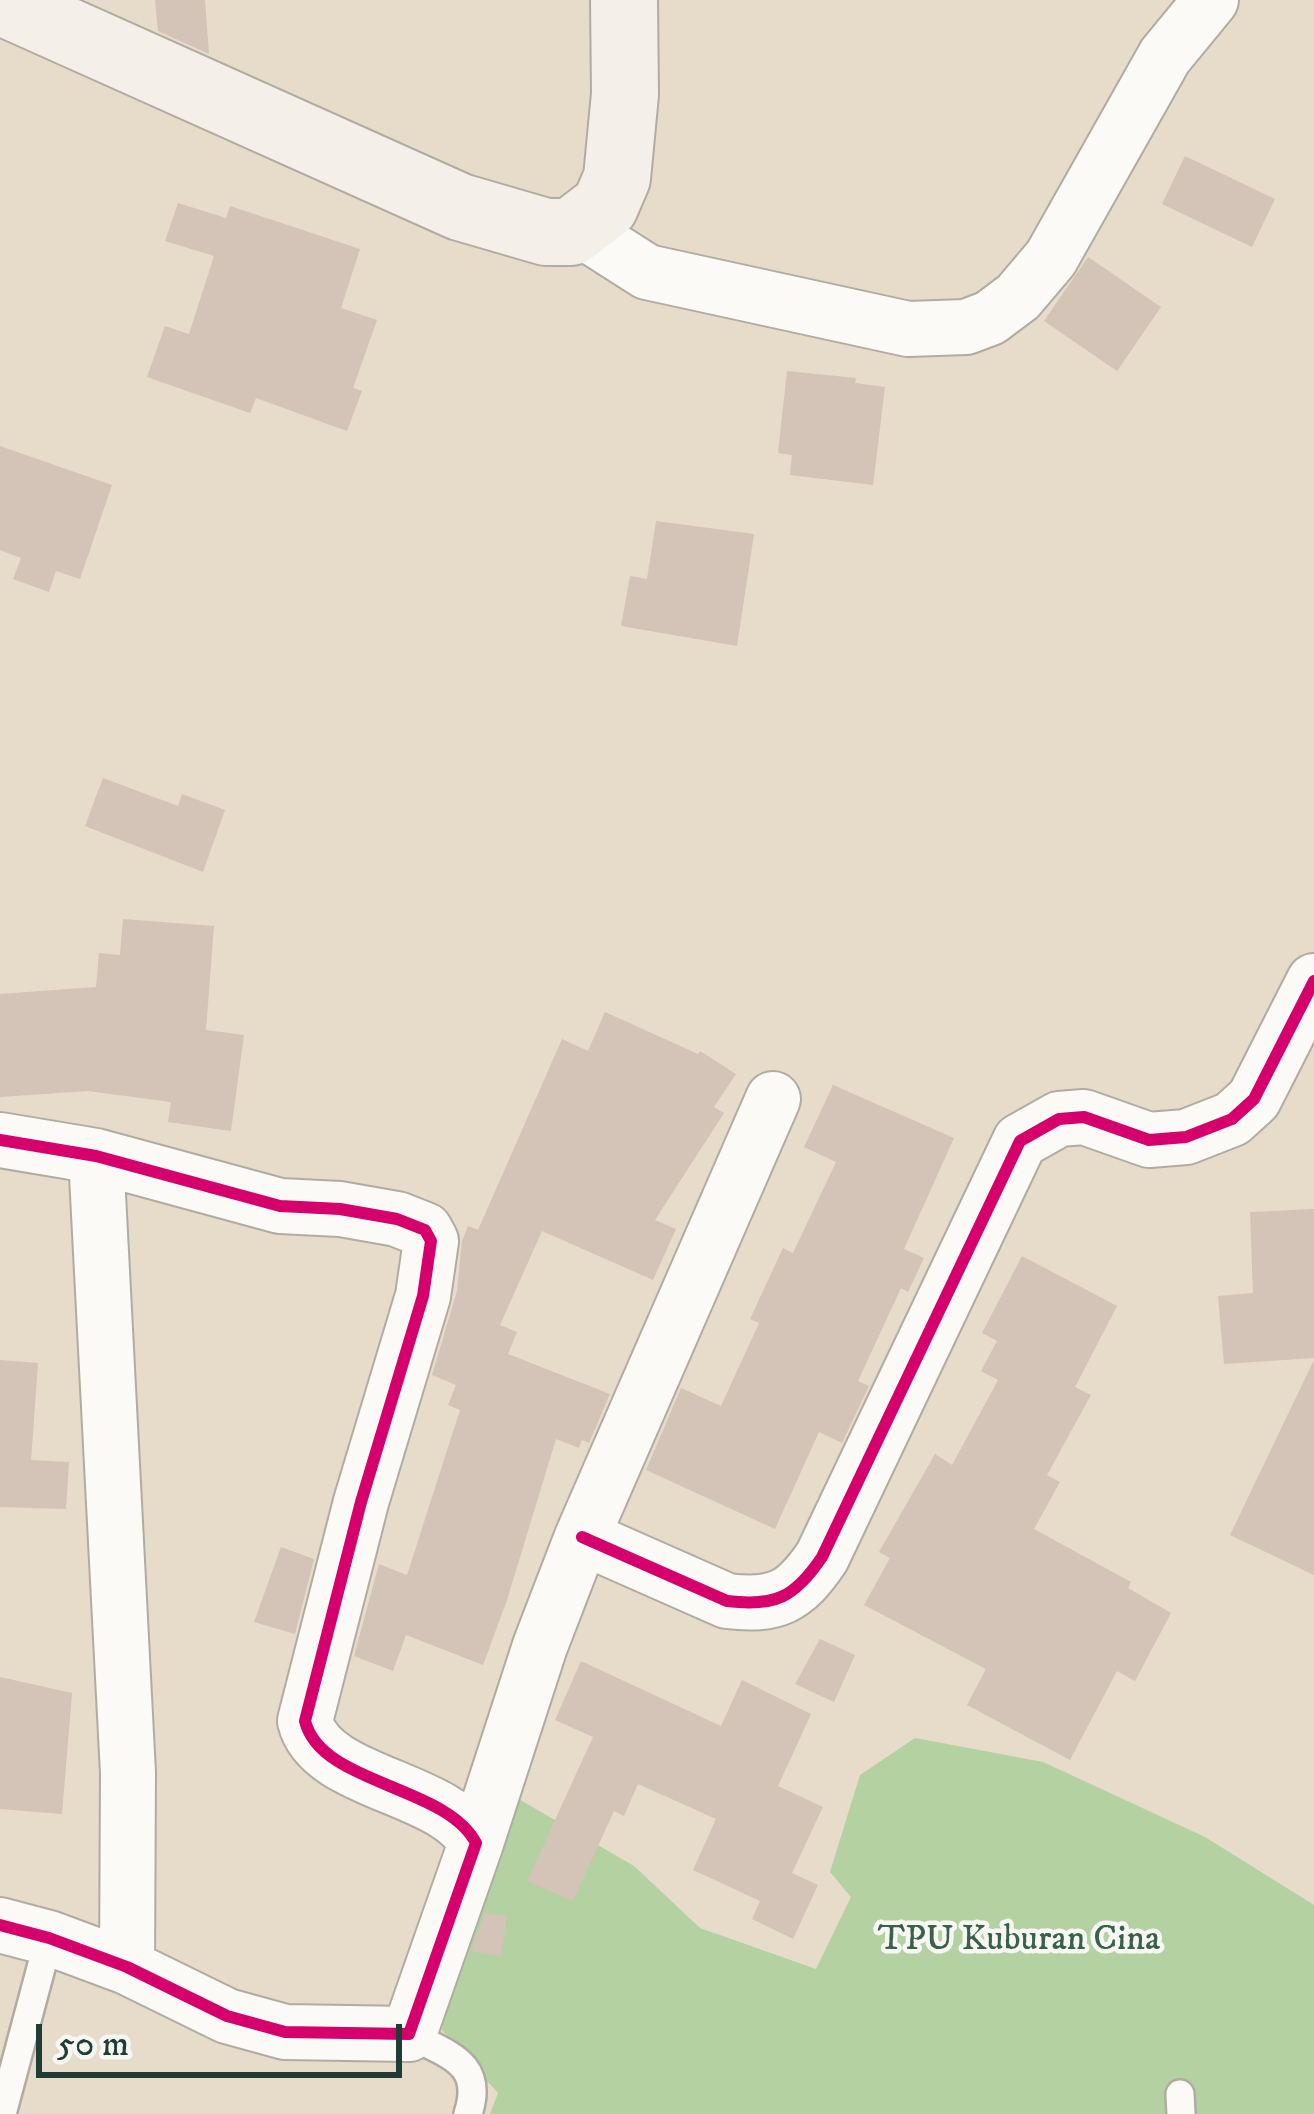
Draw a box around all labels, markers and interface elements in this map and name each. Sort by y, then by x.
park label: TPU Kuburan Cina [878,1920,1160,1964]
scale bar [42,2000,408,2074]
text: 50 m [57,2022,129,2067]

